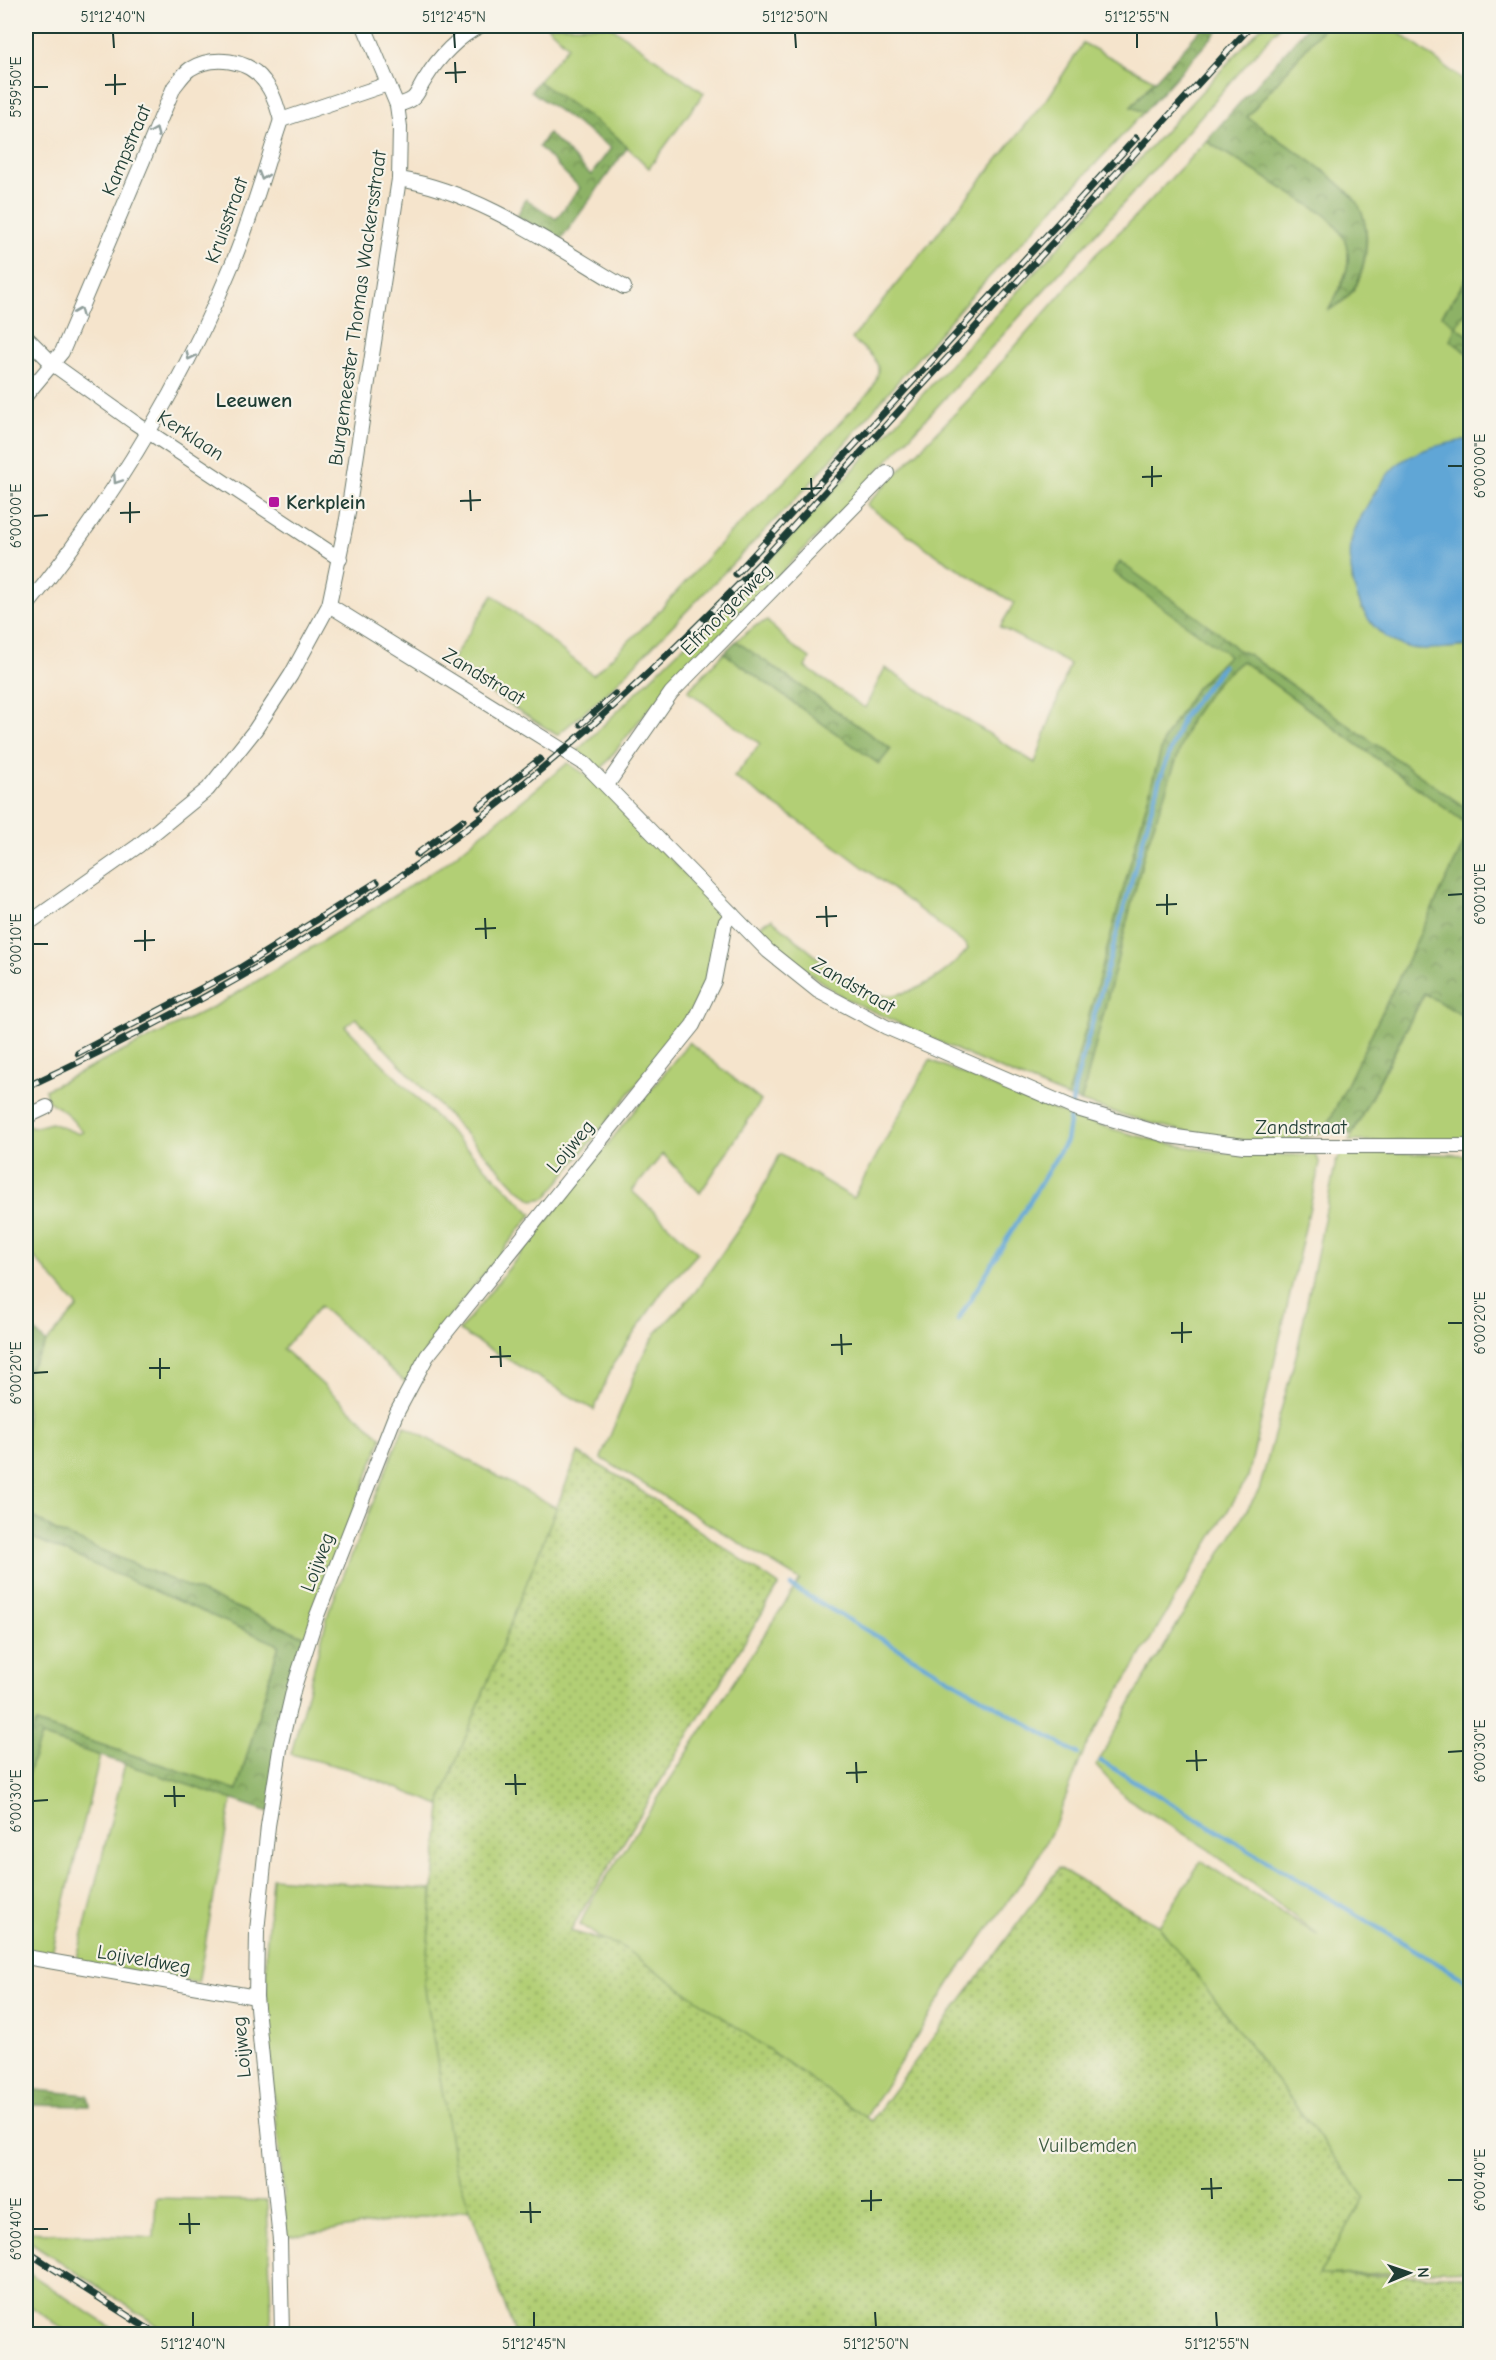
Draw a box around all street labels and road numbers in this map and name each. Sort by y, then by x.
street label: Kampstraat [97,100,156,199]
street label: Burgemeester Thomas Wackersstraat [324,148,391,467]
street label: Kruisstraat [200,173,253,266]
street label: Kerklaan [153,405,228,465]
street label: Elfmorgenweg [676,559,777,660]
street label: Zandstraat [439,643,530,711]
street label: Zandstraat [808,953,900,1019]
street label: Loijweg [542,1115,599,1177]
street label: Zandstraat [1255,1116,1348,1139]
street label: Loijweg [296,1529,339,1595]
street label: Loijveldweg [95,1940,193,1979]
street label: Loijweg [227,2015,256,2079]

